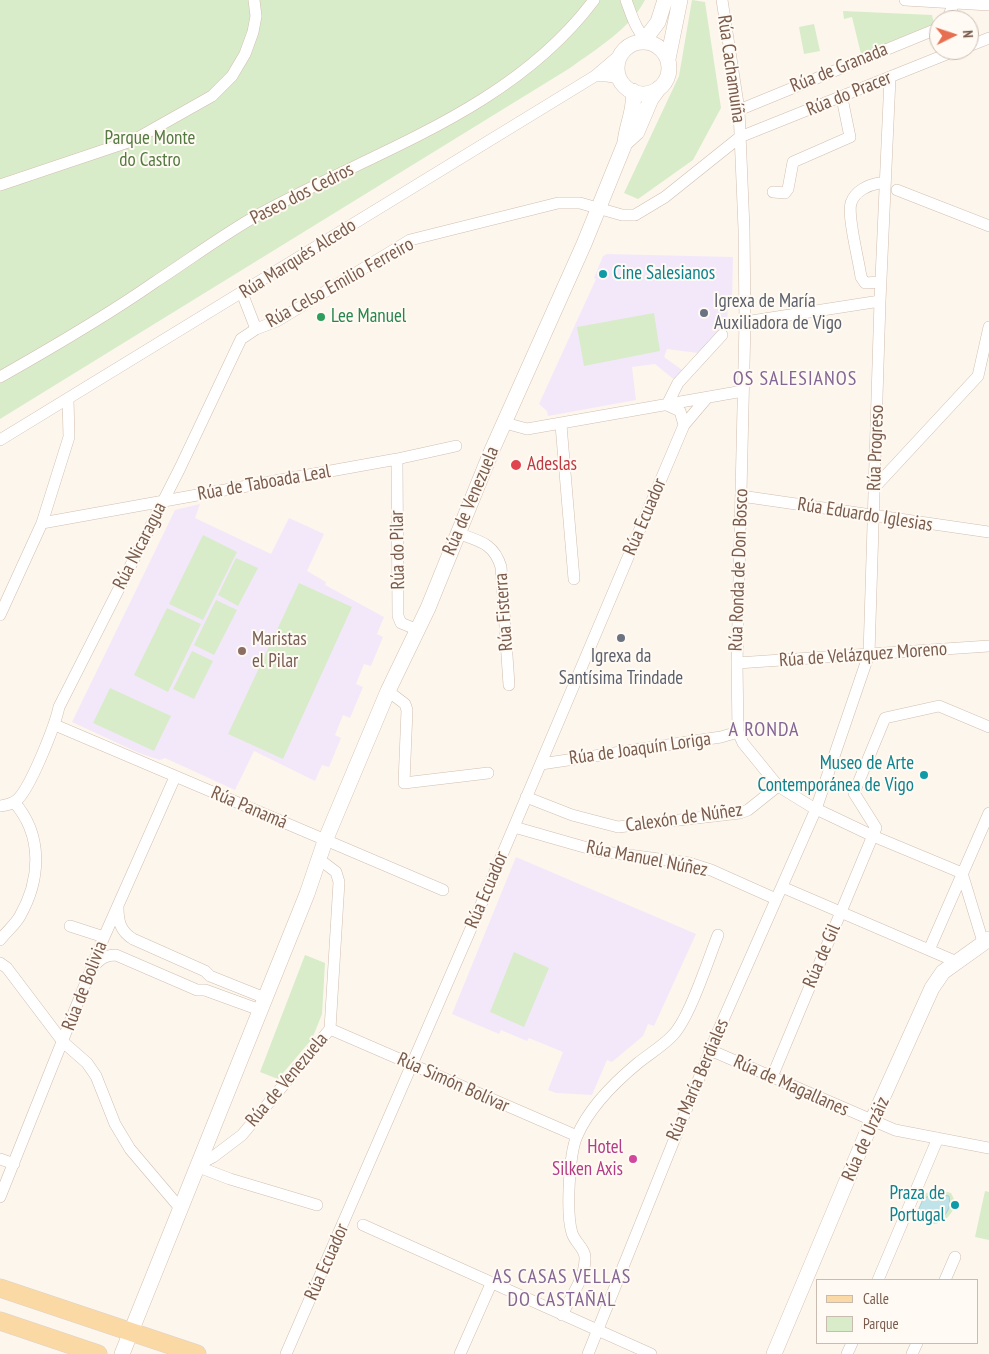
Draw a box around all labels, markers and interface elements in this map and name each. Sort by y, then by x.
north arrow [929,10,979,60]
street label: Rúa Cachamuíña [712,14,750,124]
text: N [959,30,977,38]
street label: Rúa de Granada [787,38,891,98]
street label: Rúa do Pracer [803,67,895,121]
park label: Parque Monte do Castro [105,128,195,172]
street label: Paseo dos Cedros [246,158,358,230]
street label: Rúa Marqués Alcedo [236,214,360,304]
street label: Rúa Celso Emilio Ferreiro [262,233,418,333]
place label: Cine Salesianos [613,263,715,285]
marker: Cine Salesianos [597,268,609,280]
place label: Igrexa de María Auxiliadora de Vigo [714,291,842,335]
place label: Lee Manuel [331,306,406,328]
marker: Igrexa de María Auxiliadora de Vigo [698,307,710,319]
marker: Lee Manuel [315,311,327,323]
district label: OS SALESIANOS [731,367,859,391]
street label: Rúa Progreso [863,404,889,492]
street label: Rúa de Venezuela [438,443,504,559]
place label: Adeslas [527,454,577,476]
marker: Adeslas [509,458,523,472]
street label: Rúa de Taboada Leal [196,460,332,506]
street label: Rúa Ecuador [619,475,671,559]
street label: Rúa Ronda de Don Bosco [725,488,753,652]
street label: Rúa Eduardo Iglesias [796,493,934,537]
street label: Rúa Nicaragua [108,499,172,593]
street label: Rúa do Pilar [386,510,410,590]
street label: Rúa Fisterra [490,572,518,652]
place label: Maristas el Pilar [252,629,307,673]
marker: Igrexa da Santísima Trindade [615,632,627,644]
street label: Rúa de Velázquez Moreno [778,638,948,672]
marker: Maristas el Pilar [236,645,248,657]
place label: Igrexa da Santísima Trindade [559,646,683,690]
district label: A RONDA [728,718,800,742]
street label: Rúa de Joaquín Loriga [568,728,712,770]
place label: Museo de Arte Contemporánea de Vigo [757,753,914,797]
marker: Museo de Arte Contemporánea de Vigo [918,769,930,781]
street label: Rúa Panamá [207,782,291,834]
street label: Calexón de Núñez [624,799,744,837]
street label: Rúa Manuel Núñez [584,836,710,882]
street label: Rúa Ecuador [461,848,513,932]
street label: Rúa de Gil [798,921,846,991]
street label: Rúa de Bolivia [58,938,112,1034]
street label: Rúa María Berdiales [662,1016,734,1144]
street label: Rúa de Venezuela [241,1028,333,1132]
street label: Rúa Simón Bolívar [394,1048,512,1118]
street label: Rúa de Magallanes [730,1050,852,1122]
street label: Rúa de Urzáiz [837,1093,895,1185]
place label: Hotel Silken Axis [552,1137,623,1181]
marker: Hotel Silken Axis [627,1153,639,1165]
place label: Praza de Portugal [889,1183,945,1227]
marker: Praza de Portugal [949,1199,961,1211]
street label: Rúa Ecuador [300,1220,354,1304]
district label: AS CASAS VELLAS DO CASTAÑAL [491,1265,633,1312]
legend [816,1279,979,1344]
text: Calle [863,1289,889,1308]
text: Parque [863,1314,899,1333]

